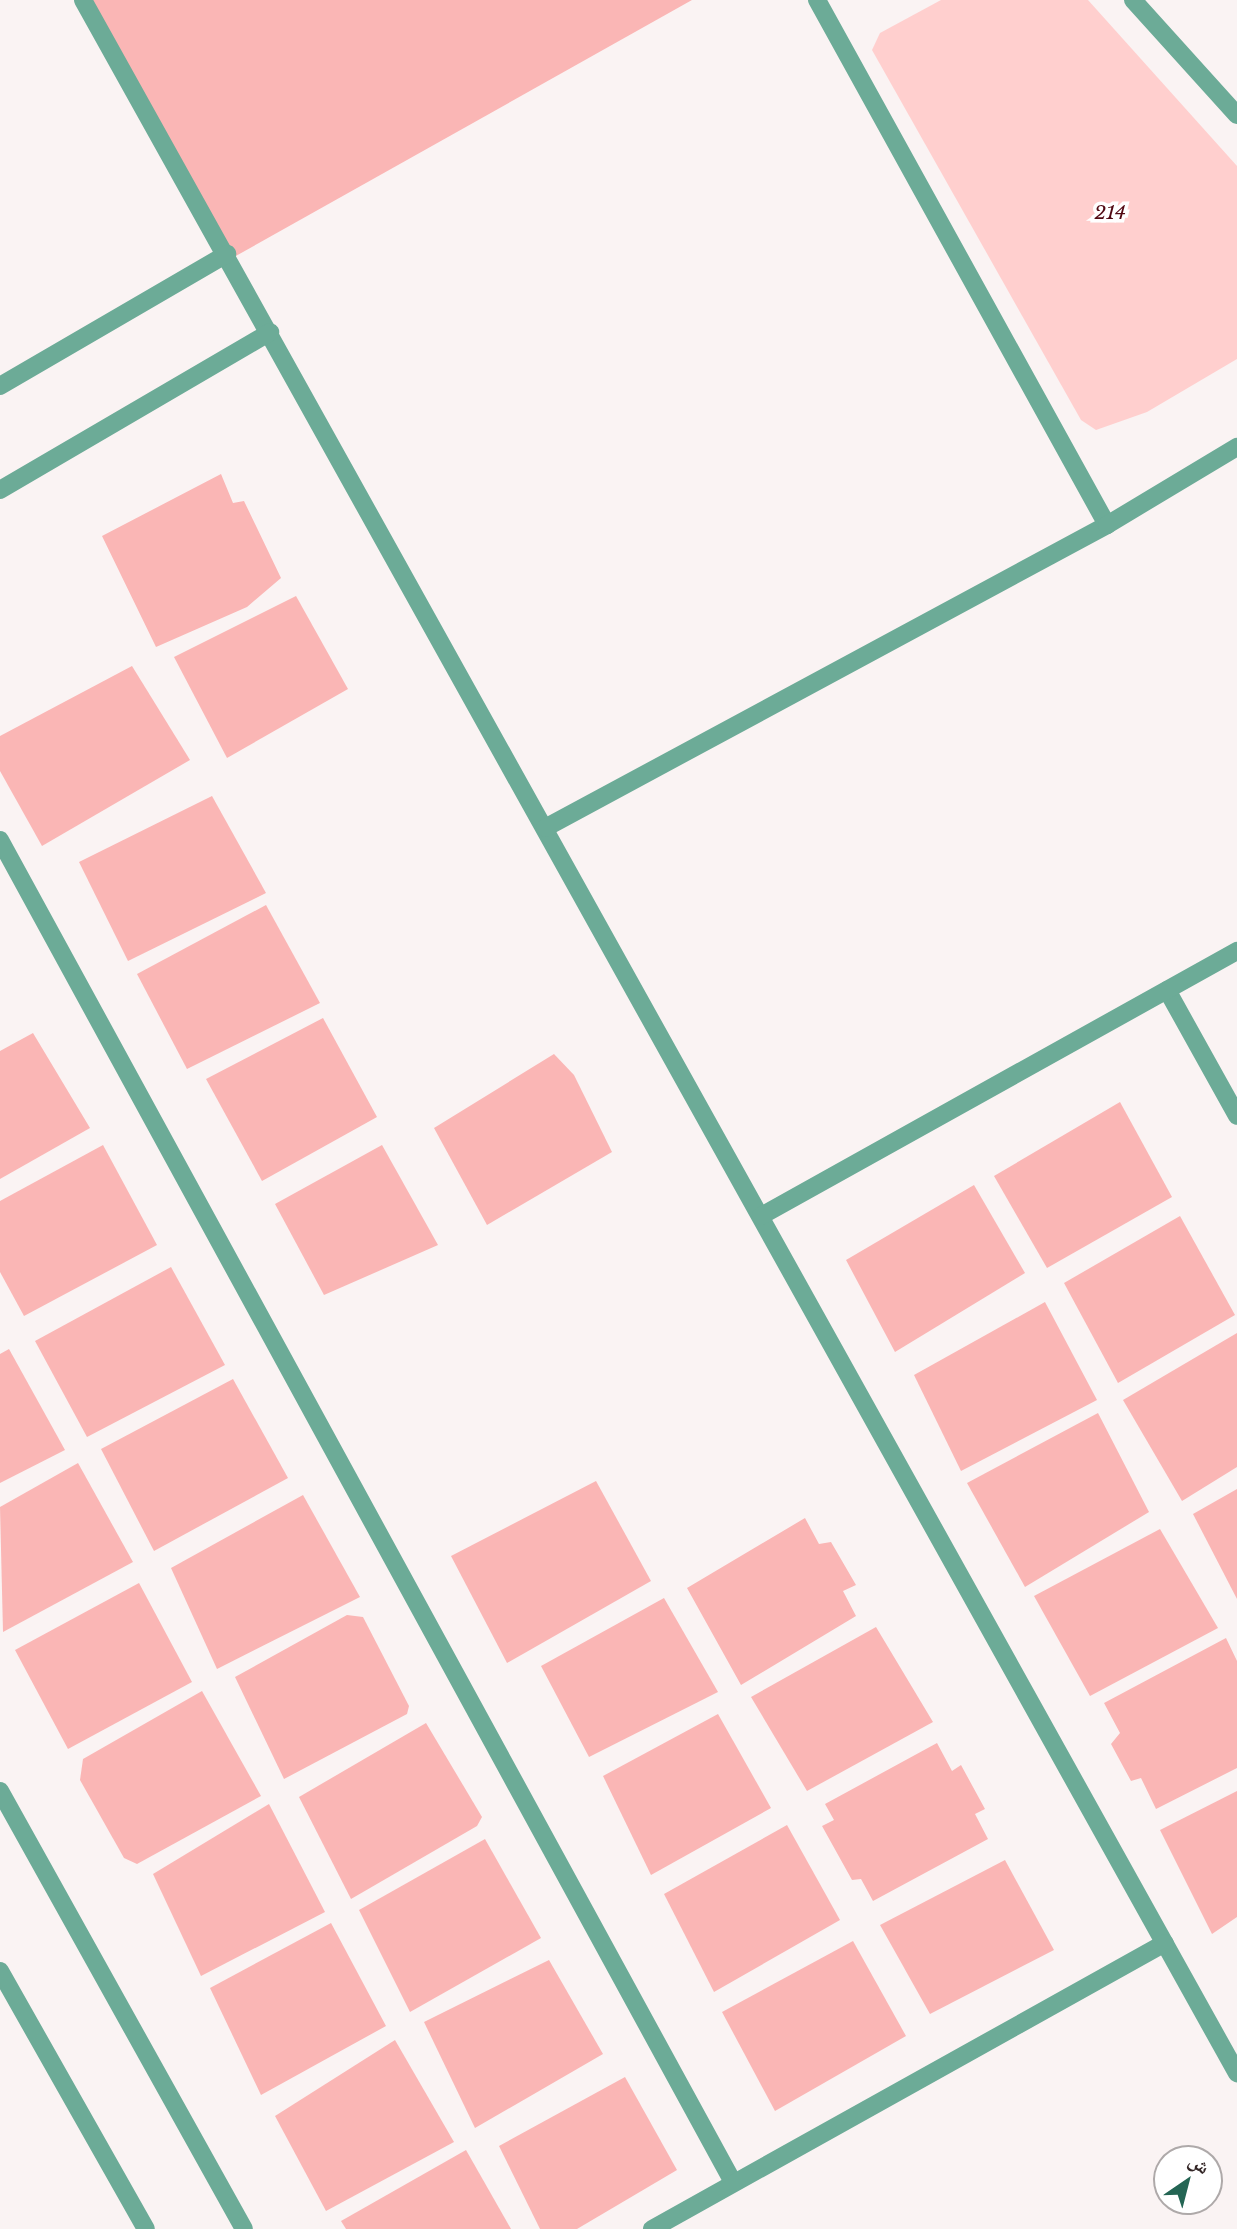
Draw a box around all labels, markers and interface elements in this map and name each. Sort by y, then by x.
park label: 214 [1094,202,1126,224]
north arrow [1153,2145,1223,2215]
text: ش [1184,2149,1214,2179]

